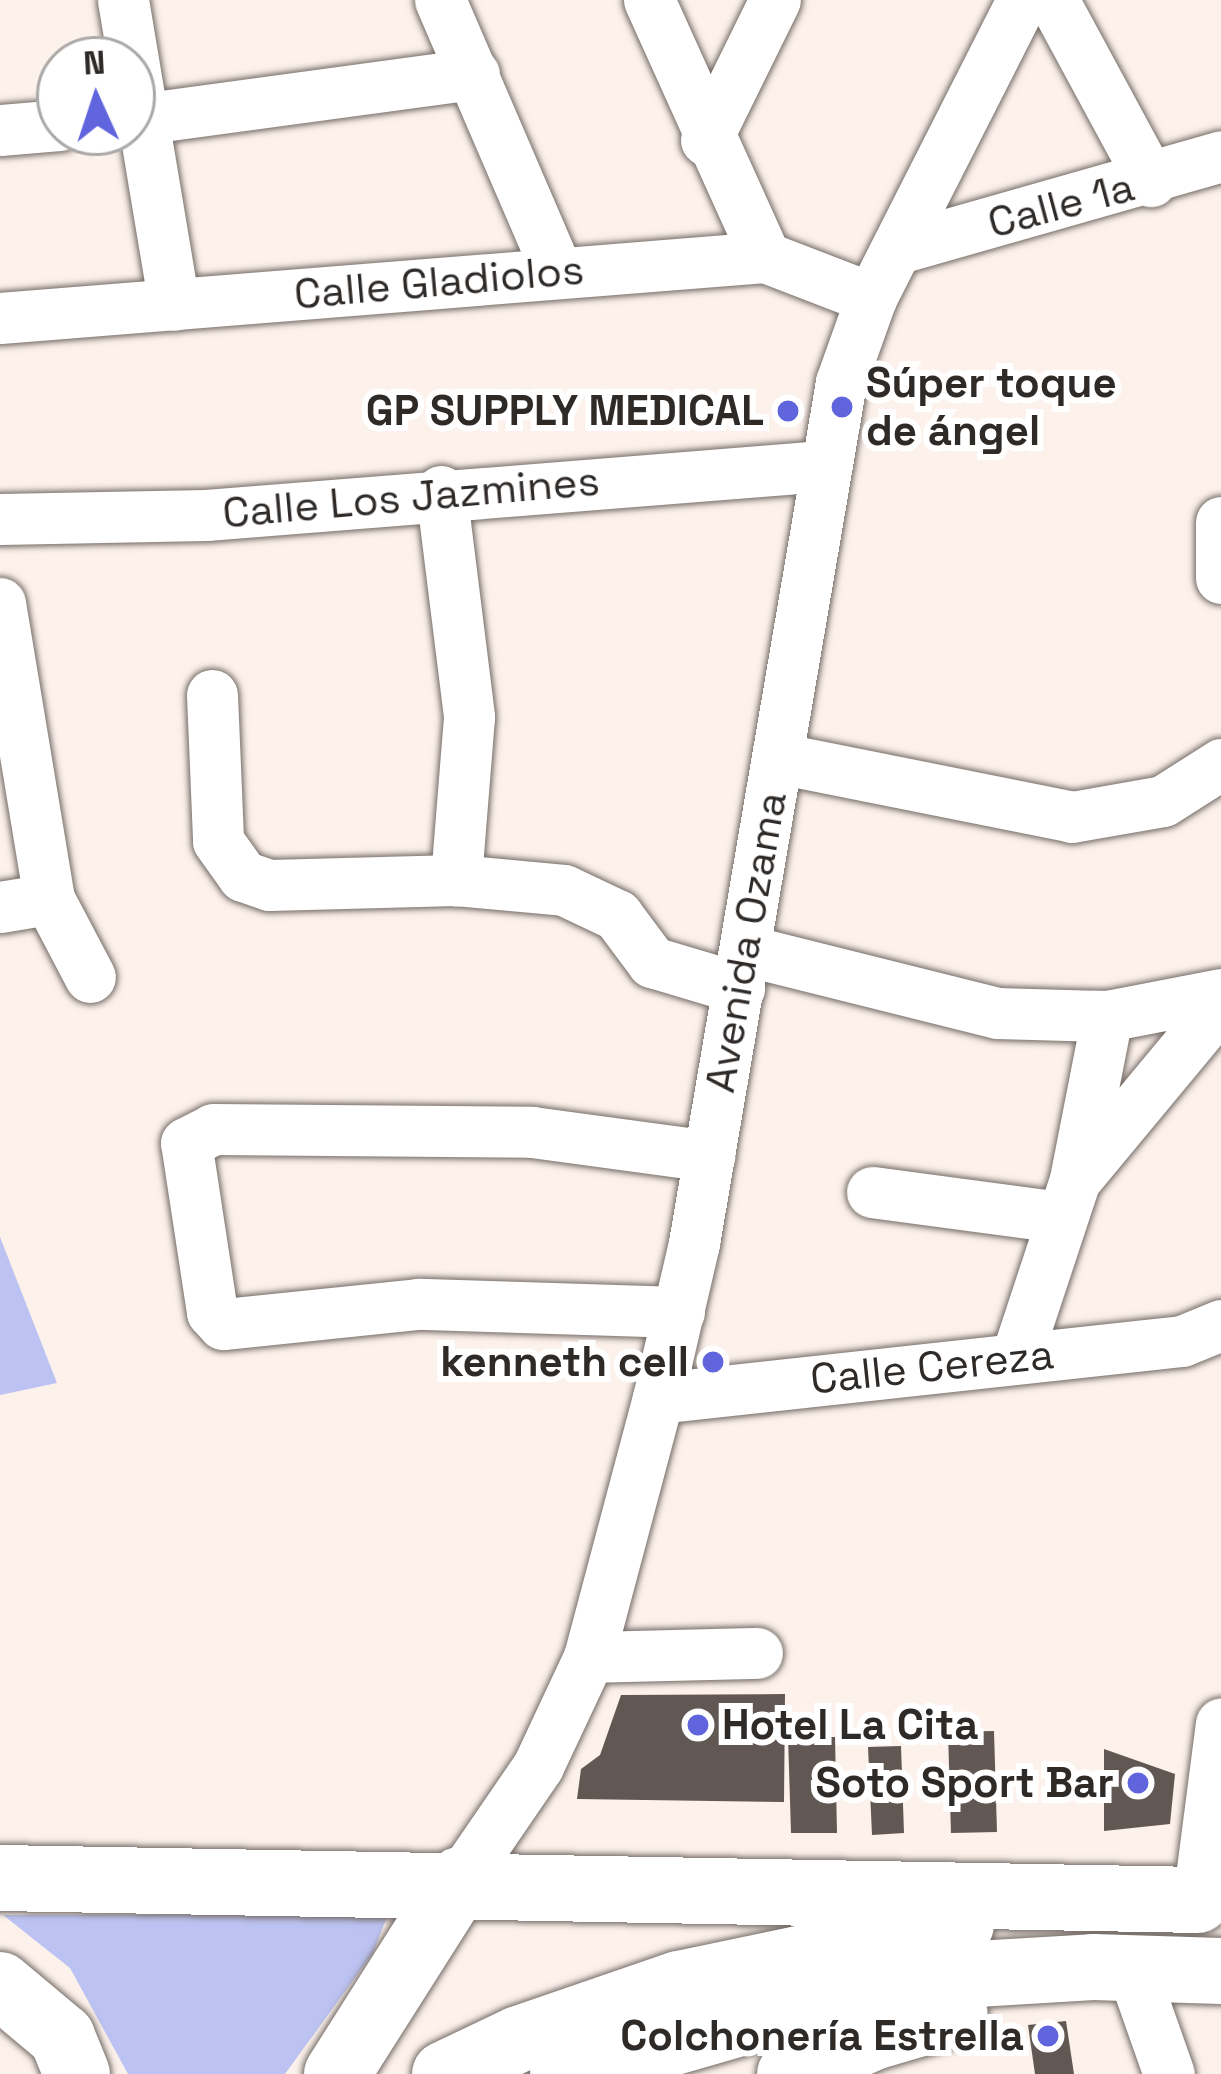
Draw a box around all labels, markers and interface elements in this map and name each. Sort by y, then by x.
north arrow [36,36,156,156]
text: N [82,41,106,85]
street label: Calle 1a [982,161,1140,249]
street label: Calle Gladiolos [292,244,586,320]
place label: Súper toque de ángel [866,358,1117,457]
place label: GP SUPPLY MEDICAL [365,386,764,436]
marker: Súper toque de ángel [829,394,855,420]
marker: GP SUPPLY MEDICAL [775,398,801,424]
street label: Calle Los Jazmines [220,455,602,539]
street label: Avenida Ozama [695,788,797,1096]
street label: Calle Cereza [808,1329,1056,1405]
place label: kenneth cell [440,1337,689,1387]
marker: kenneth cell [700,1349,726,1375]
place label: Hotel La Cita [722,1700,978,1750]
marker: Hotel La Cita [685,1712,711,1738]
place label: Soto Sport Bar [816,1758,1114,1808]
marker: Soto Sport Bar [1125,1770,1151,1796]
place label: Colchonería Estrella [620,2011,1024,2061]
marker: Colchonería Estrella [1035,2023,1061,2049]

